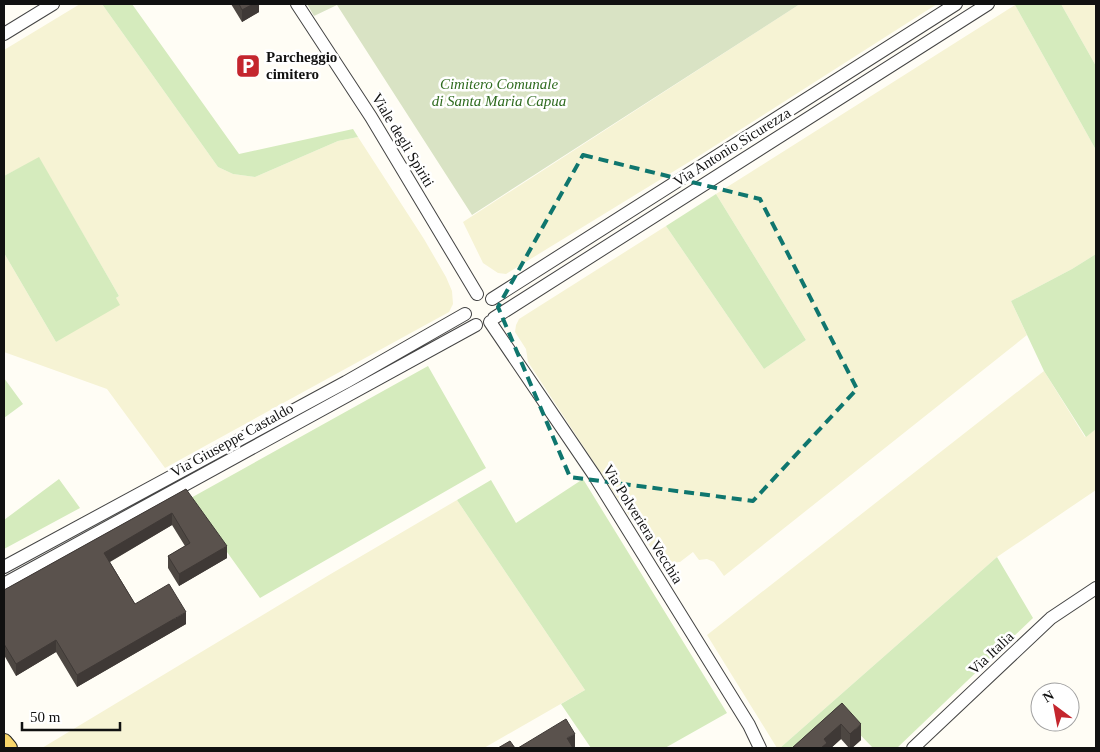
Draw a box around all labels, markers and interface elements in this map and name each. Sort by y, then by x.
place label: Parcheggio cimitero [266,49,337,82]
parking icon: Parcheggio cimitero [235,53,261,79]
park label: Cimitero Comunale di Santa Maria Capua [432,76,566,109]
street label: Viale degli Spiriti [369,90,437,190]
street label: Via Antonio Sicurezza [671,104,794,190]
street label: Via Giuseppe Castaldo [168,400,296,480]
street label: Via Polveriera Vecchia [600,462,686,587]
street label: Via Italia [965,628,1017,678]
north arrow [1030,682,1080,732]
text: N [1040,687,1057,705]
scale bar [22,700,120,732]
text: 50 m [30,709,61,725]

